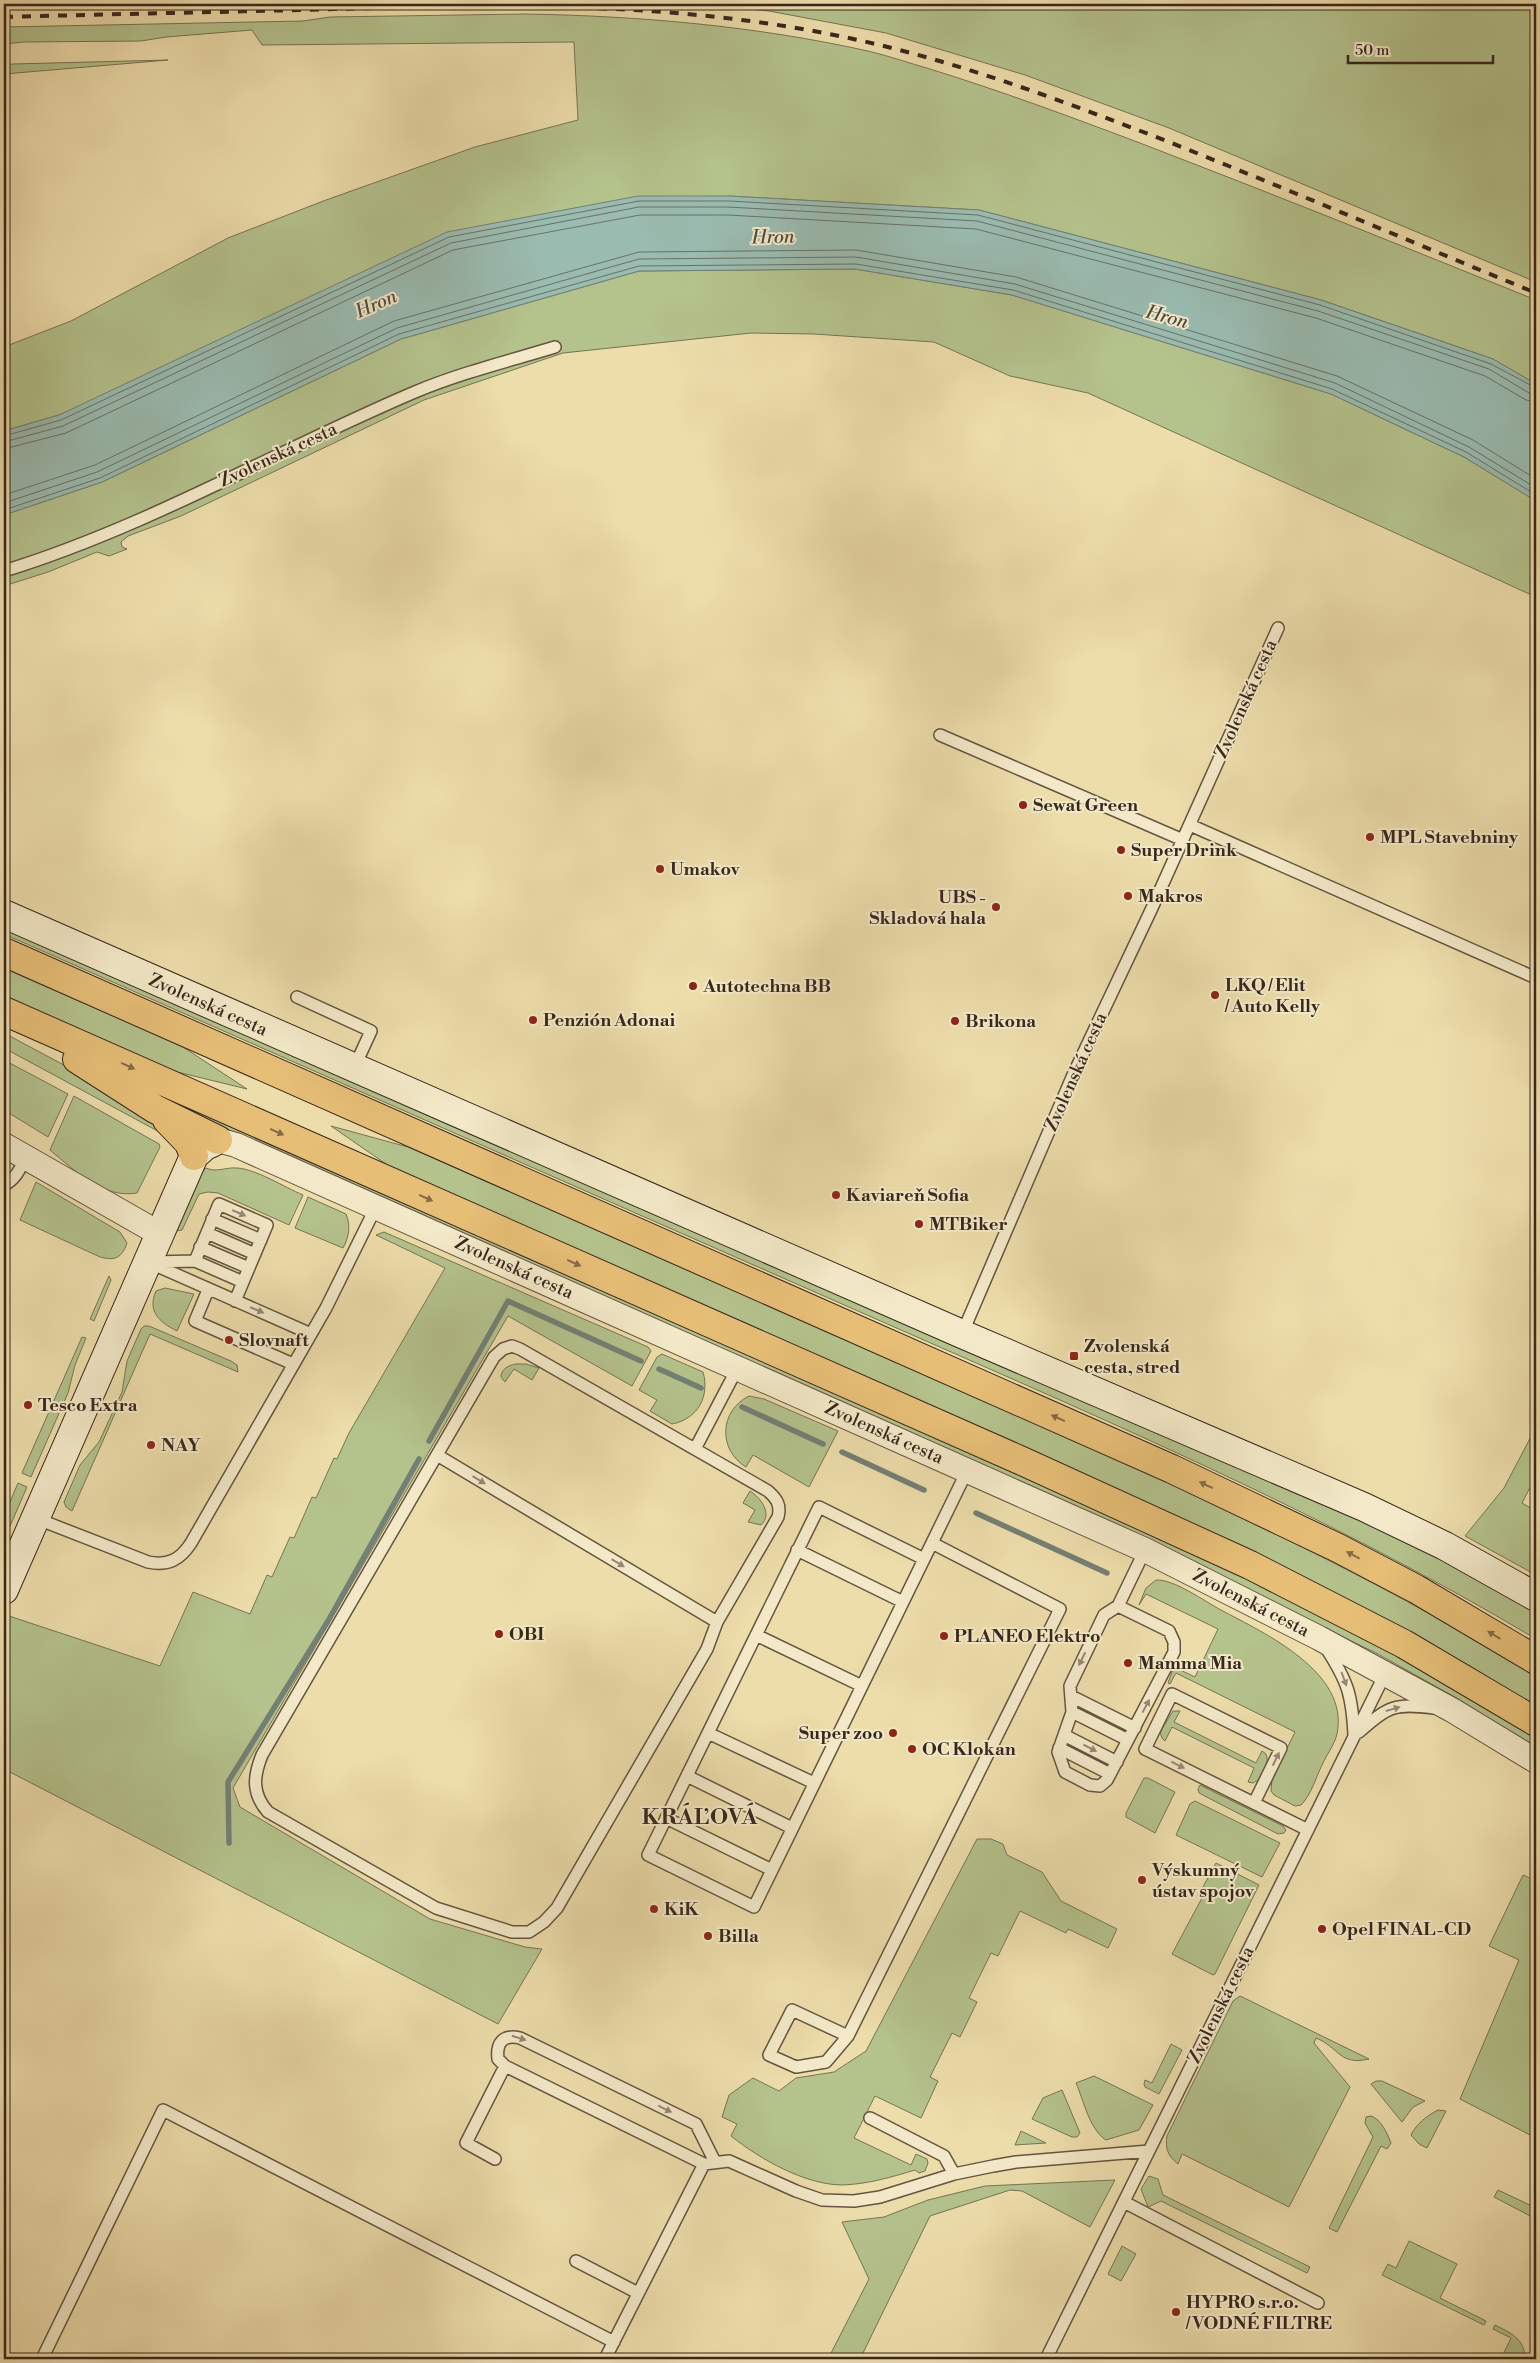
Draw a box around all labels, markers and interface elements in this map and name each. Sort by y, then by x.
scale bar [1348,32,1492,64]
text: 50 m [1355,41,1389,60]
water label: Hron [750,225,795,249]
water label: Hron [351,284,401,324]
water label: Hron [1142,300,1191,334]
street label: Zvolenská cesta [215,417,342,492]
street label: Zvolenská cesta [1210,635,1283,762]
place label: Sewat Green [1033,794,1138,817]
marker: Sewat Green [1017,799,1029,811]
place label: MPL Stavebniny [1380,826,1519,849]
marker: MPL Stavebniny [1364,831,1376,843]
place label: Super Drink [1131,839,1238,862]
marker: Super Drink [1115,844,1127,856]
place label: Umakov [670,858,741,881]
marker: Umakov [654,863,666,875]
place label: Makros [1138,885,1203,908]
place label: UBS - Skladová hala [869,886,986,930]
marker: Makros [1122,890,1134,902]
marker: UBS - Skladová hala [990,901,1002,913]
street label: Zvolenská cesta [145,969,272,1042]
place label: LKQ / Elit / Auto Kelly [1224,974,1321,1018]
place label: Autotechna BB [702,975,831,998]
marker: Autotechna BB [687,980,699,992]
marker: LKQ / Elit / Auto Kelly [1209,989,1221,1001]
street label: Zvolenská cesta [1040,1008,1113,1135]
place label: Penzión Adonai [543,1009,675,1032]
place label: Brikona [965,1010,1036,1033]
marker: Penzión Adonai [527,1014,539,1026]
marker: Brikona [949,1015,961,1027]
one-way arrow [121,1063,135,1071]
one-way arrow [270,1129,284,1137]
place label: Kaviareň Sofia [846,1184,969,1207]
marker: Kaviareň Sofia [830,1189,842,1201]
one-way arrow [419,1194,433,1202]
one-way arrow [232,1209,246,1217]
place label: MTBiker [929,1213,1008,1236]
marker: MTBiker [913,1218,925,1230]
street label: Zvolenská cesta [451,1232,578,1305]
one-way arrow [567,1260,581,1268]
one-way arrow [249,1307,264,1315]
place label: Slovnaft [239,1329,309,1352]
marker: Slovnaft [223,1334,235,1346]
place label: Zvolenská cesta, stred [1084,1335,1180,1379]
marker: Zvolenská cesta, stred [1068,1350,1080,1362]
place label: Tesco Extra [38,1394,138,1417]
street label: Zvolenská cesta [821,1397,948,1470]
marker: Tesco Extra [22,1399,34,1411]
one-way arrow [1051,1414,1065,1422]
place label: NAY [161,1434,201,1457]
marker: NAY [145,1439,157,1451]
one-way arrow [472,1476,485,1485]
one-way arrow [1199,1480,1213,1488]
one-way arrow [1345,1551,1360,1559]
one-way arrow [612,1559,625,1568]
street label: Zvolenská cesta [1189,1564,1314,1643]
place label: OBI [509,1623,544,1646]
place label: PLANEO Elektro [954,1625,1101,1648]
marker: OBI [493,1628,505,1640]
marker: PLANEO Elektro [938,1630,950,1642]
one-way arrow [1488,1630,1501,1639]
one-way arrow [1078,1652,1086,1667]
place label: Mamma Mia [1138,1652,1242,1675]
marker: Mamma Mia [1122,1657,1134,1669]
one-way arrow [1340,1672,1348,1687]
one-way arrow [1142,1699,1150,1713]
one-way arrow [1386,1705,1401,1713]
place label: Super zoo [799,1722,883,1745]
marker: Super zoo [887,1727,899,1739]
place label: OC Klokan [922,1738,1016,1761]
marker: OC Klokan [906,1743,918,1755]
one-way arrow [1083,1744,1098,1752]
one-way arrow [1272,1752,1280,1766]
one-way arrow [1171,1761,1185,1769]
district label: KRÁĽOVÁ [642,1802,758,1831]
place label: Výskumný ústav spojov [1151,1859,1255,1903]
marker: Výskumný ústav spojov [1136,1874,1148,1886]
place label: KiK [664,1898,699,1921]
marker: KiK [648,1903,660,1915]
place label: Opel FINAL-CD [1332,1918,1471,1941]
marker: Opel FINAL-CD [1316,1923,1328,1935]
place label: Billa [718,1925,759,1948]
marker: Billa [702,1930,714,1942]
street label: Zvolenská cesta [1183,1942,1260,2067]
one-way arrow [511,2035,526,2043]
one-way arrow [658,2105,672,2113]
place label: HYPRO s.r.o. / VODNÉ FILTRE [1185,2291,1332,2335]
marker: HYPRO s.r.o. / VODNÉ FILTRE [1170,2306,1182,2318]

